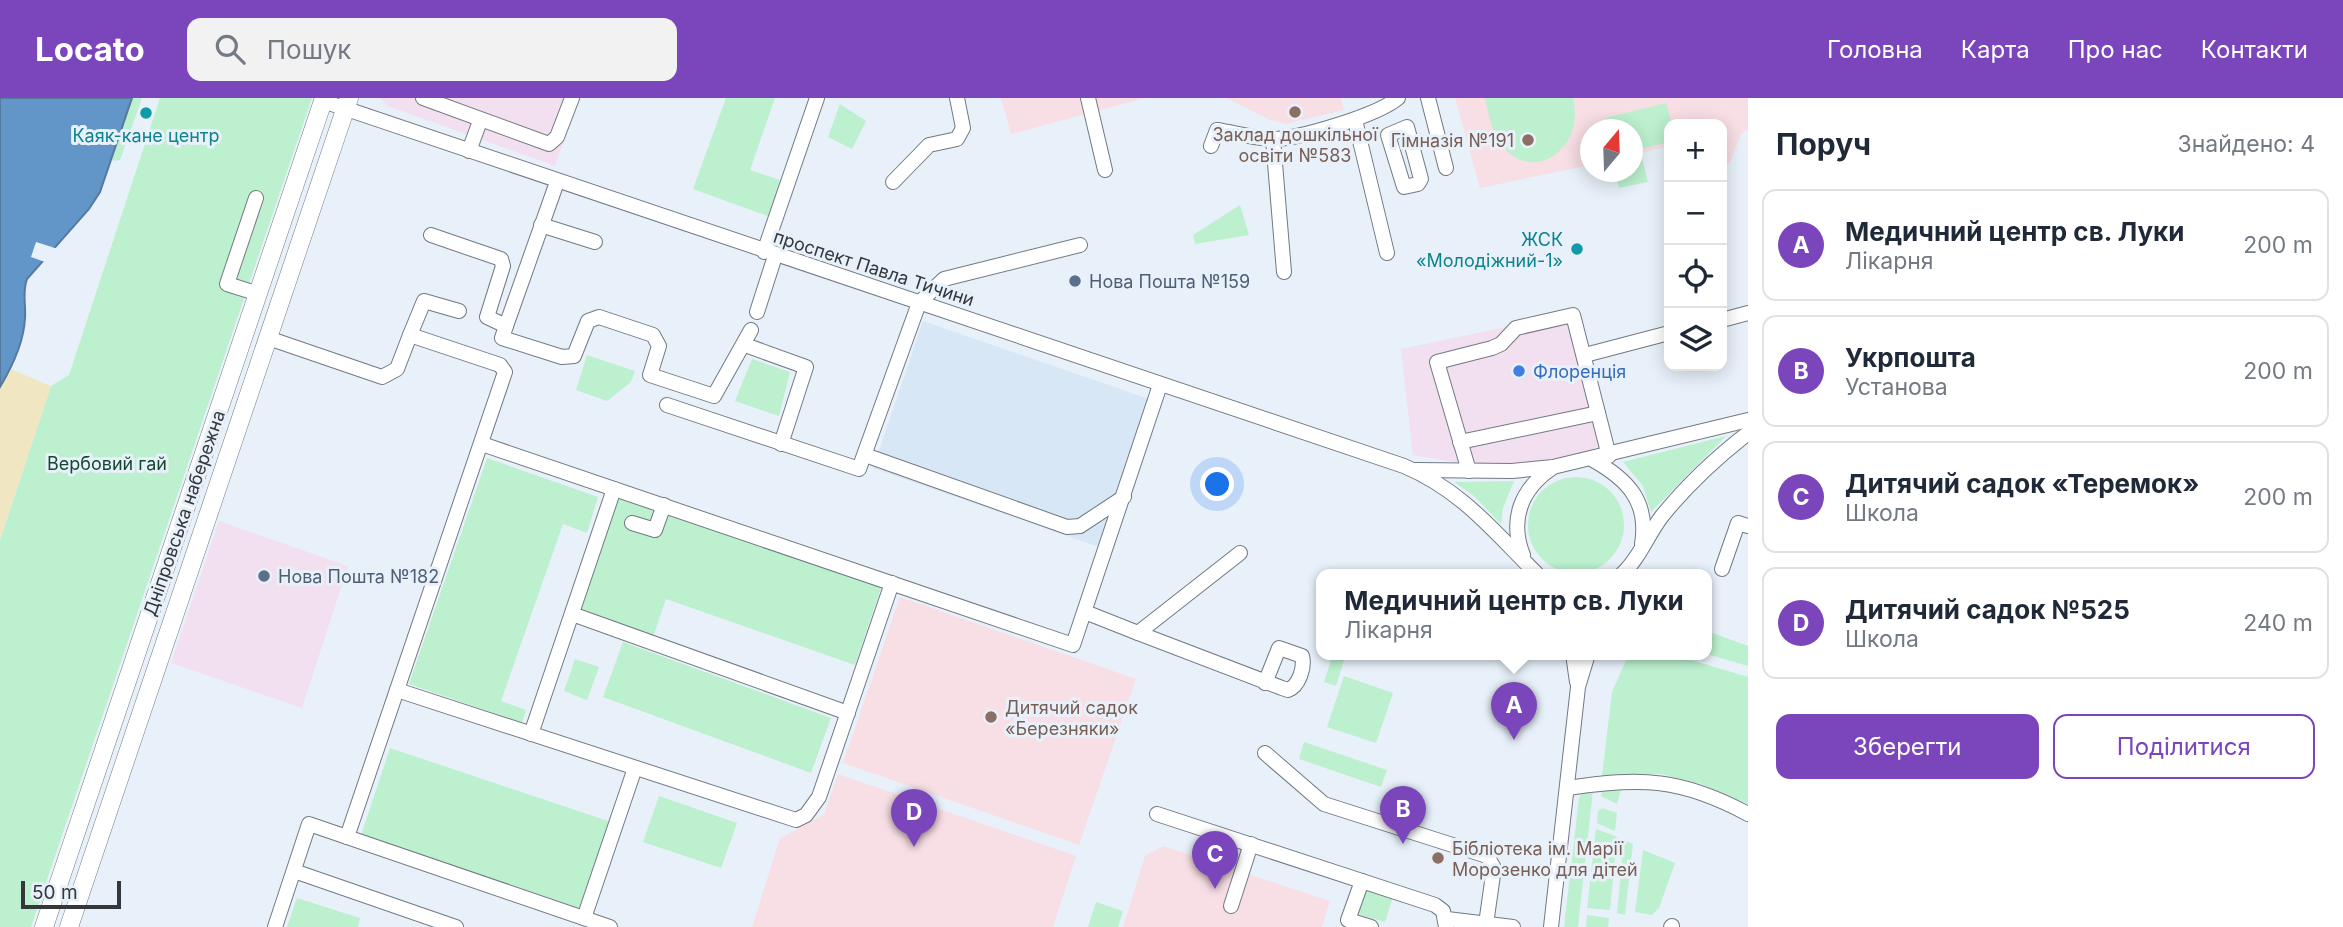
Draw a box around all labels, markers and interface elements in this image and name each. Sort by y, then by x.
search box [187,18,677,81]
text: Locato [35,29,145,69]
icon: search [211,30,249,68]
text: Пошук [267,34,351,65]
text: Головна [1827,35,1923,64]
text: Карта [1961,35,2030,64]
text: Про нас [2068,35,2163,64]
text: Контакти [2201,35,2308,64]
marker: Заклад дошкільної освіти №583 [1287,104,1303,120]
marker: Каяк-кане центр [138,105,154,121]
north arrow [1580,119,1643,182]
map controls [1664,119,1727,371]
button: + [1664,119,1727,182]
place label: Заклад дошкільної освіти №583 [1212,124,1379,166]
place label: Каяк-кане центр [72,125,220,146]
text: Поруч [1776,126,1871,162]
place label: Гімназія №191 [1391,130,1514,151]
text: Знайдено: 4 [2177,130,2315,158]
marker: Гімназія №191 [1520,132,1536,148]
button: − [1664,182,1727,245]
text: Медичний центр св. Луки [1845,216,2184,247]
street label: проспект Павла Тичини [771,226,977,310]
place label: ЖСК «Молодіжний-1» [1416,229,1563,271]
text: A [1792,231,1810,259]
text: 200 m [2243,231,2313,259]
marker: ЖСК «Молодіжний-1» [1569,241,1585,257]
button: locate [1664,245,1727,308]
text: Лікарня [1845,247,1934,275]
place label: Нова Пошта №159 [1089,271,1250,292]
marker: Нова Пошта №159 [1067,273,1083,289]
button: layers [1664,308,1727,371]
text: Укрпошта [1845,342,1976,373]
text: B [1793,357,1809,385]
text: 200 m [2243,357,2313,385]
place label: Флоренція [1533,361,1626,382]
marker: Флоренція [1511,363,1527,379]
text: Установа [1845,373,1948,401]
street label: Дніпровська набережна [139,407,229,619]
park label: Вербовий гай [47,453,167,474]
your location [1200,467,1234,501]
text: Дитячий садок «Теремок» [1845,468,2199,499]
text: C [1792,483,1810,511]
text: 200 m [2243,483,2313,511]
text: Школа [1845,499,1919,527]
place label: Нова Пошта №182 [278,566,439,587]
marker: Нова Пошта №182 [256,568,272,584]
popup [1316,569,1712,660]
text: Медичний центр св. Луки [1344,585,1684,616]
text: Дитячий садок №525 [1845,594,2130,625]
text: D [1793,609,1809,637]
text: 240 m [2243,609,2313,637]
text: Лікарня [1344,616,1433,644]
text: Школа [1845,625,1919,653]
pin: A [1491,682,1537,740]
place label: Дитячий садок «Березняки» [1005,697,1138,739]
marker: Дитячий садок «Березняки» [983,709,999,725]
button: Зберегти [1776,714,2039,779]
button: Поділитися [2053,714,2315,779]
pin: B [1380,786,1426,844]
pin: D [891,789,937,847]
pin: C [1192,831,1238,889]
place label: Бібліотека ім. Марії Морозенко для дітей [1452,838,1638,880]
marker: Бібліотека ім. Марії Морозенко для дітей [1430,850,1446,866]
scale bar [21,878,121,910]
text: 50 m [32,881,78,904]

